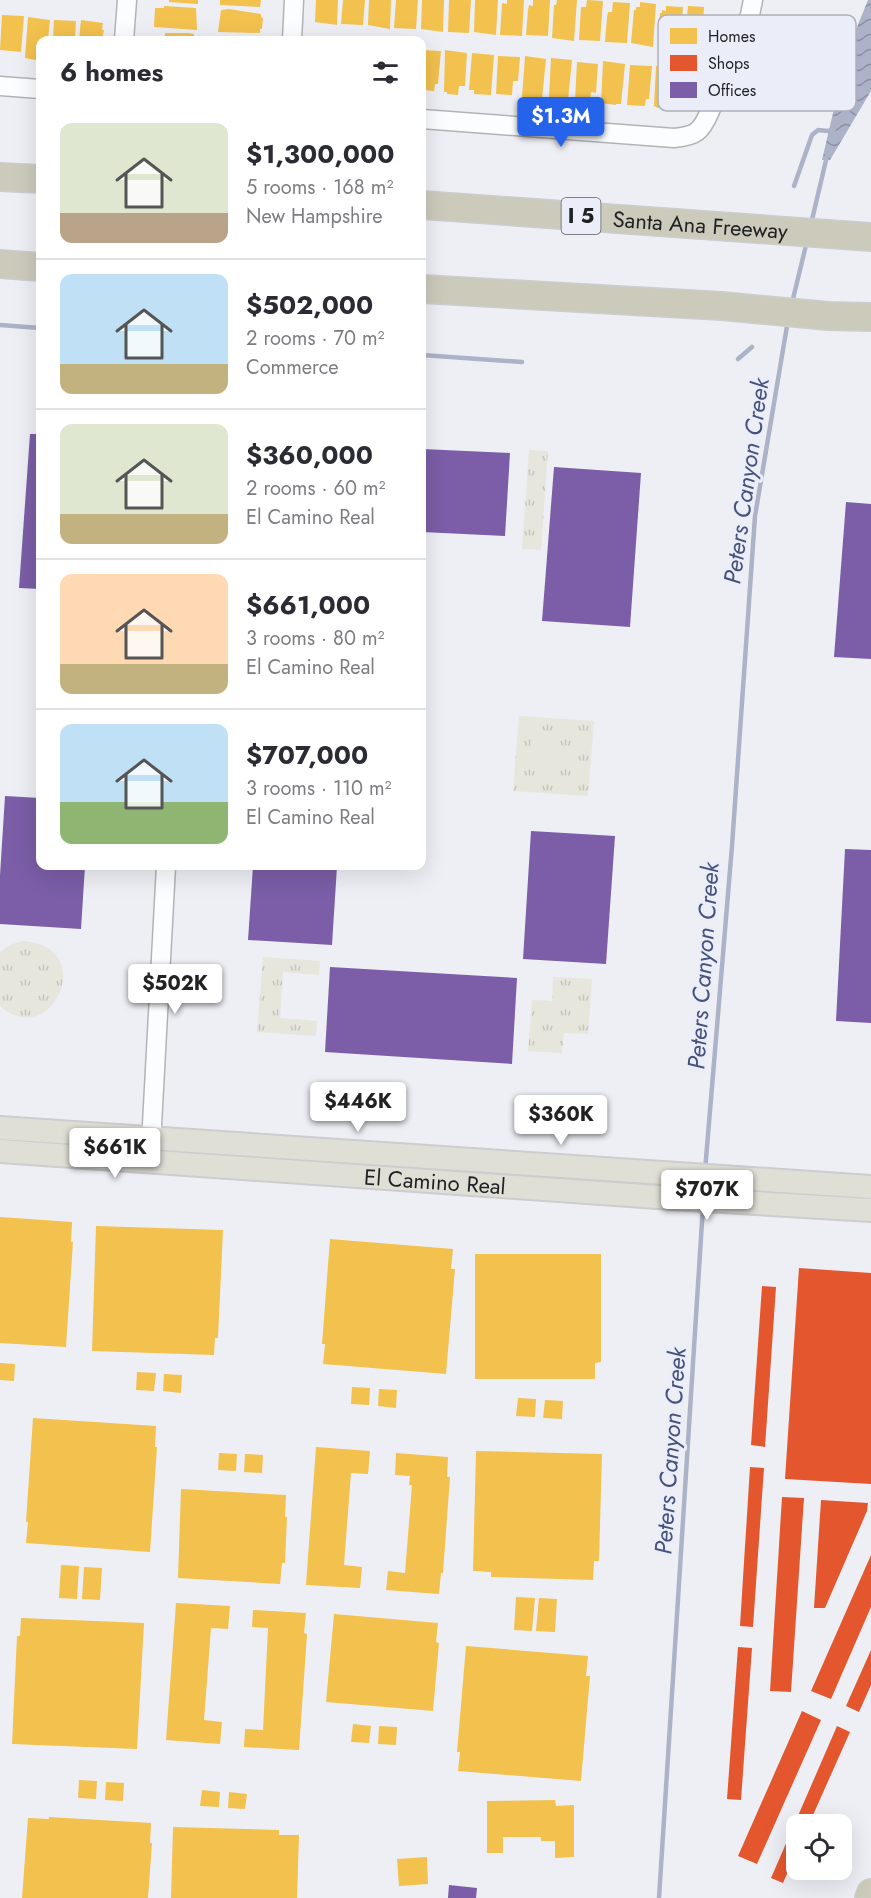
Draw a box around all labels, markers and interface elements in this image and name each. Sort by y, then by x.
legend [658,15,856,111]
text: Homes [708,25,755,48]
text: Shops [708,52,749,75]
text: 6 homes [60,53,163,91]
icon: filters [369,56,402,89]
text: Offices [708,79,756,102]
pin: $1.3M [519,97,603,148]
text: $1.3M [531,102,591,131]
text: $1,300,000 [246,135,394,173]
icon: home [108,147,180,219]
text: 5 rooms · 168 m² [246,173,393,202]
road number: I 5 [562,198,600,234]
text: New Hampshire [246,202,383,231]
street label: Santa Ana Freeway [612,203,789,247]
text: $502,000 [246,286,373,324]
icon: home [108,298,180,370]
text: 2 rooms · 70 m² [246,324,384,353]
text: Commerce [246,353,339,382]
water label: Peters Canyon Creek [714,374,778,586]
text: $360,000 [246,436,373,474]
icon: home [108,448,180,520]
text: 2 rooms · 60 m² [246,474,385,503]
text: El Camino Real [246,503,375,532]
text: $661,000 [246,586,370,624]
icon: home [108,598,180,670]
text: 3 rooms · 80 m² [246,624,384,653]
text: El Camino Real [246,653,375,682]
text: $707,000 [246,736,368,774]
icon: home [108,748,180,820]
text: 3 rooms · 110 m² [246,774,392,803]
text: El Camino Real [246,803,375,832]
water label: Peters Canyon Creek [678,860,728,1071]
pin: $502K [133,964,217,1015]
text: $502K [142,969,208,998]
pin: $446K [316,1082,400,1133]
text: $446K [324,1087,392,1116]
pin: $360K [519,1095,603,1146]
text: $360K [528,1100,594,1129]
pin: $661K [73,1128,157,1179]
text: $661K [83,1133,147,1162]
street label: El Camino Real [363,1161,507,1202]
pin: $707K [665,1170,749,1221]
text: $707K [675,1175,739,1204]
water label: Peters Canyon Creek [645,1345,695,1556]
map controls [786,1814,852,1880]
button: locate [786,1814,852,1880]

